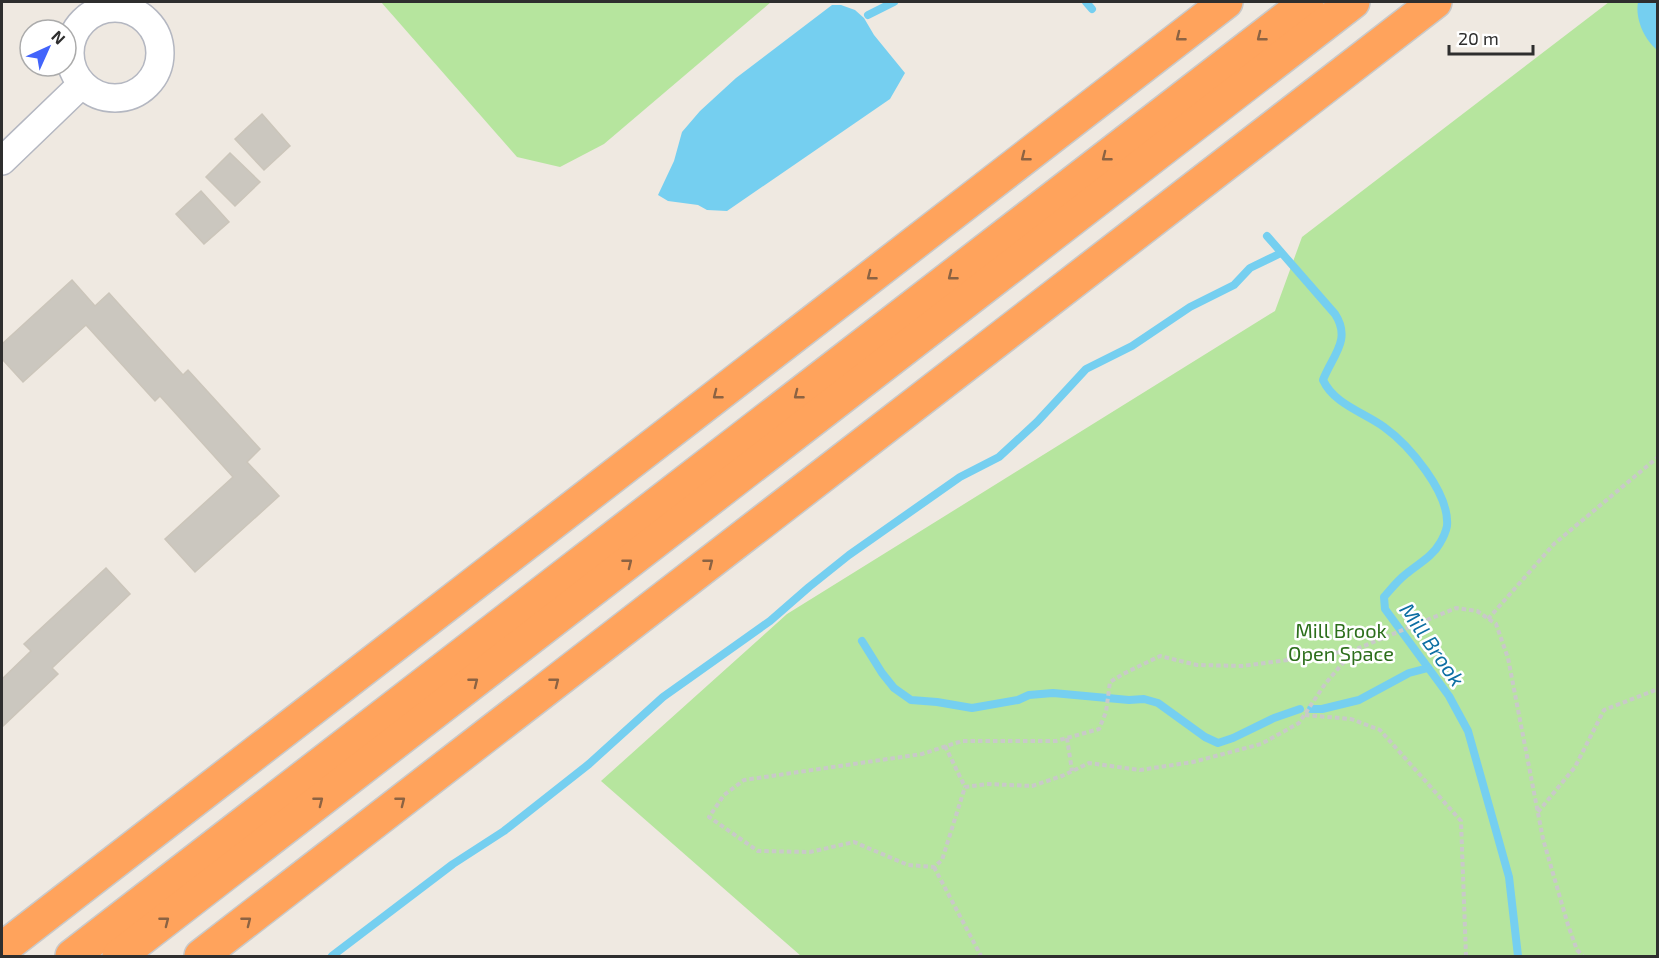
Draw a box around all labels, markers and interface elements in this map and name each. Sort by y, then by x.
north arrow [18,18,78,78]
scale bar [1449,18,1533,56]
text: N [48,26,70,48]
text: 20 m [1458,27,1499,49]
one-way arrow [1175,30,1186,41]
one-way arrow [1256,30,1267,41]
one-way arrow [1021,149,1032,160]
one-way arrow [1102,149,1113,160]
one-way arrow [948,268,959,279]
one-way arrow [867,269,878,280]
one-way arrow [713,388,724,399]
one-way arrow [794,388,805,399]
one-way arrow [621,559,632,570]
one-way arrow [703,559,714,570]
water label: Mill Brook [1395,598,1471,690]
park label: Mill Brook Open Space [1288,618,1394,665]
one-way arrow [467,678,478,689]
one-way arrow [549,678,560,689]
one-way arrow [313,798,324,809]
one-way arrow [394,798,405,809]
one-way arrow [158,917,169,928]
one-way arrow [240,917,251,928]

